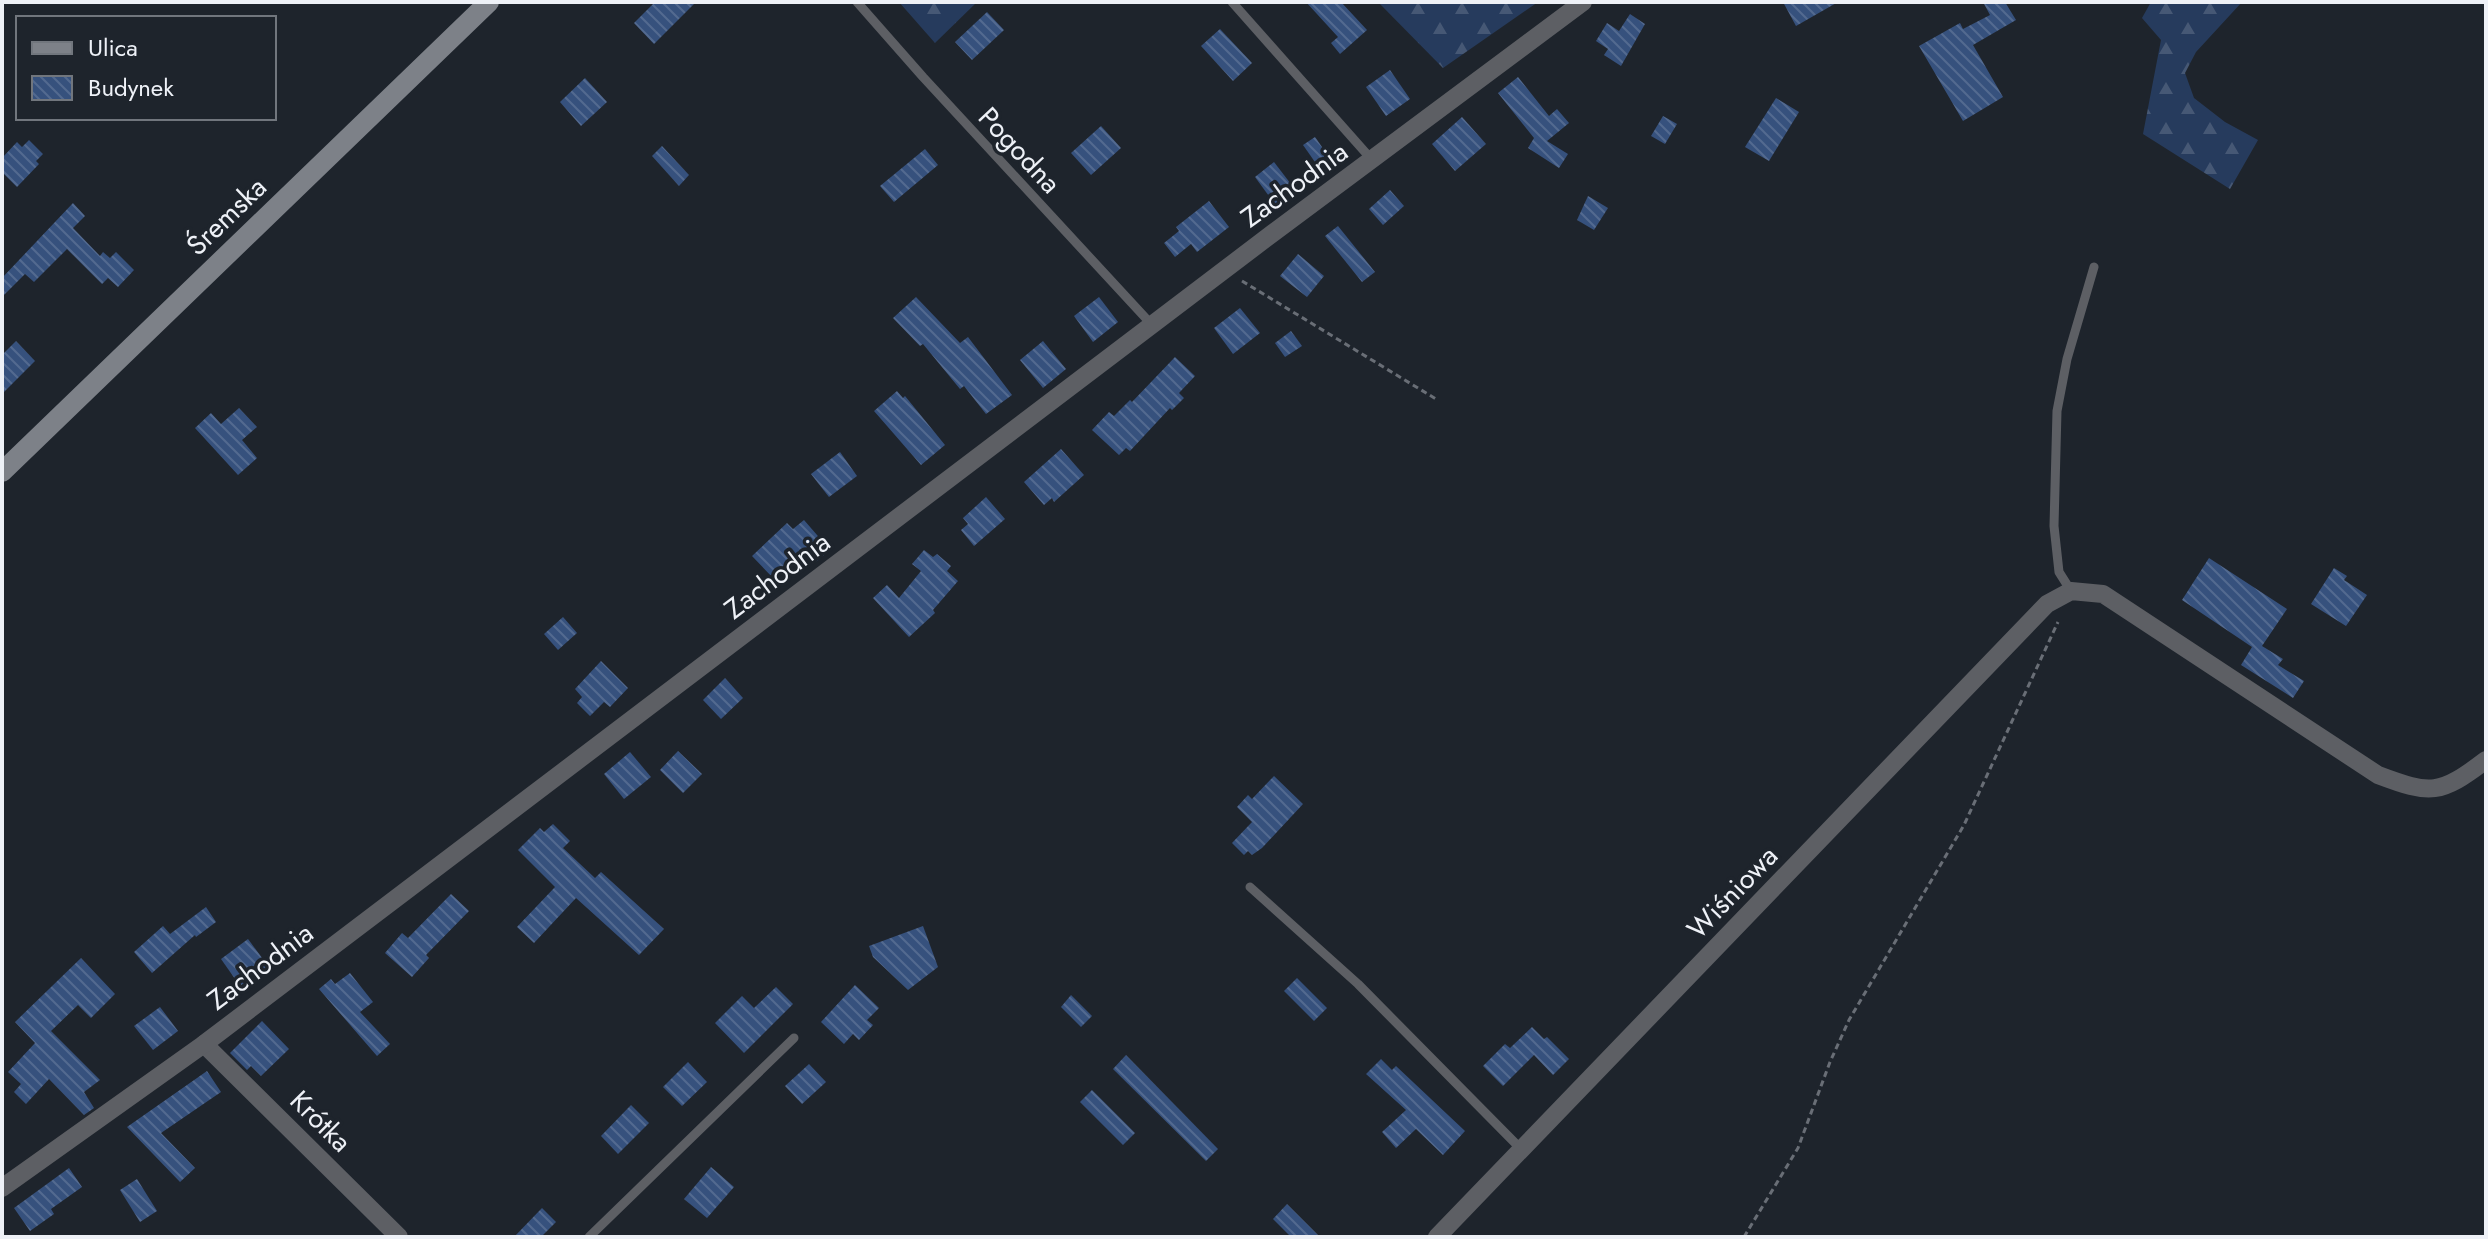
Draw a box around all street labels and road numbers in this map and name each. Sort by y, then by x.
street label: Pogodna [969,98,1070,203]
street label: Zachodnia [1232,132,1356,237]
street label: Śremska [177,168,276,265]
street label: Zachodnia [716,522,839,629]
street label: Wiśniowa [1677,837,1787,948]
street label: Zachodnia [199,913,322,1020]
street label: Krótka [280,1081,361,1162]

